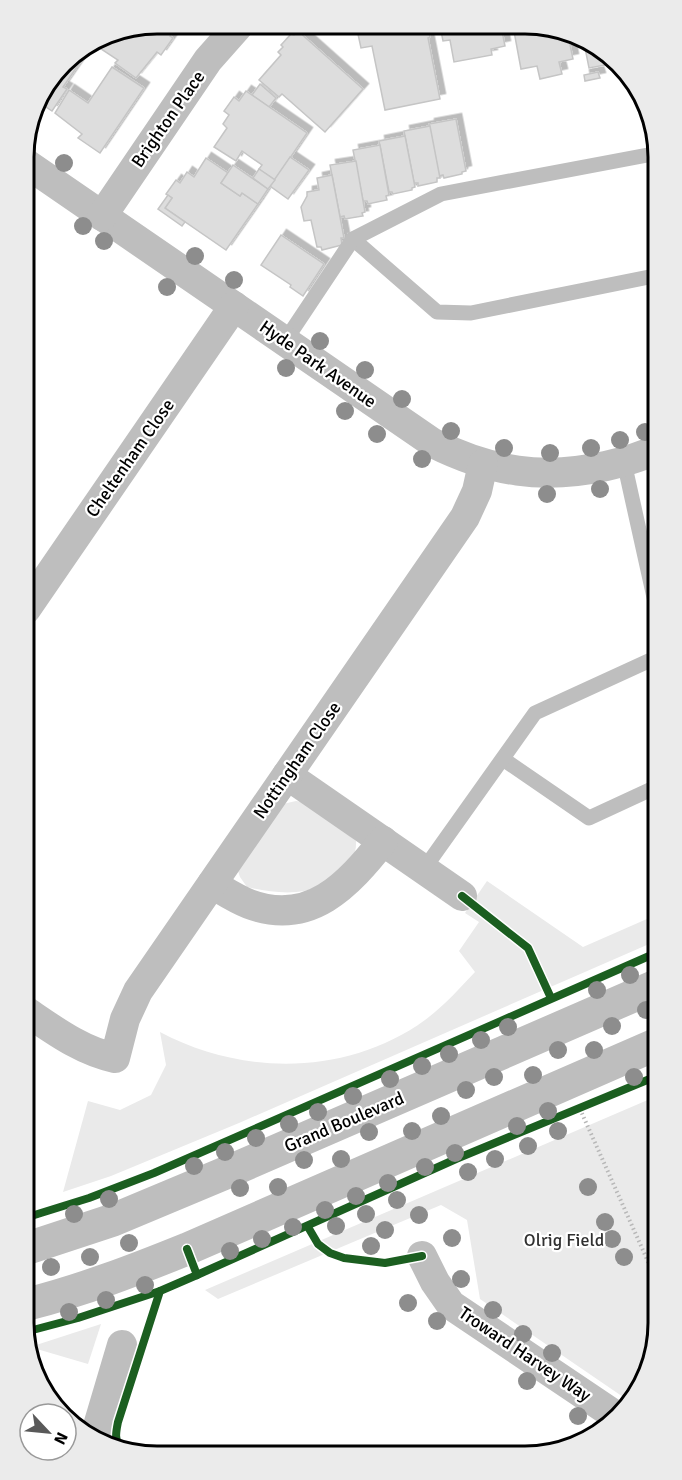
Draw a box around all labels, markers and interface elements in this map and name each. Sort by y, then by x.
street label: Brighton Place [127,66,209,172]
street label: Hyde Park Avenue [255,315,381,413]
street label: Cheltenham Close [81,395,179,521]
street label: Nottingham Close [248,697,346,823]
street label: Grand Boulevard [281,1087,407,1157]
park label: Olrig Field [524,1229,604,1251]
street label: Troward Harvey Way [455,1302,596,1407]
north arrow [18,1402,78,1462]
text: N [49,1429,72,1448]

